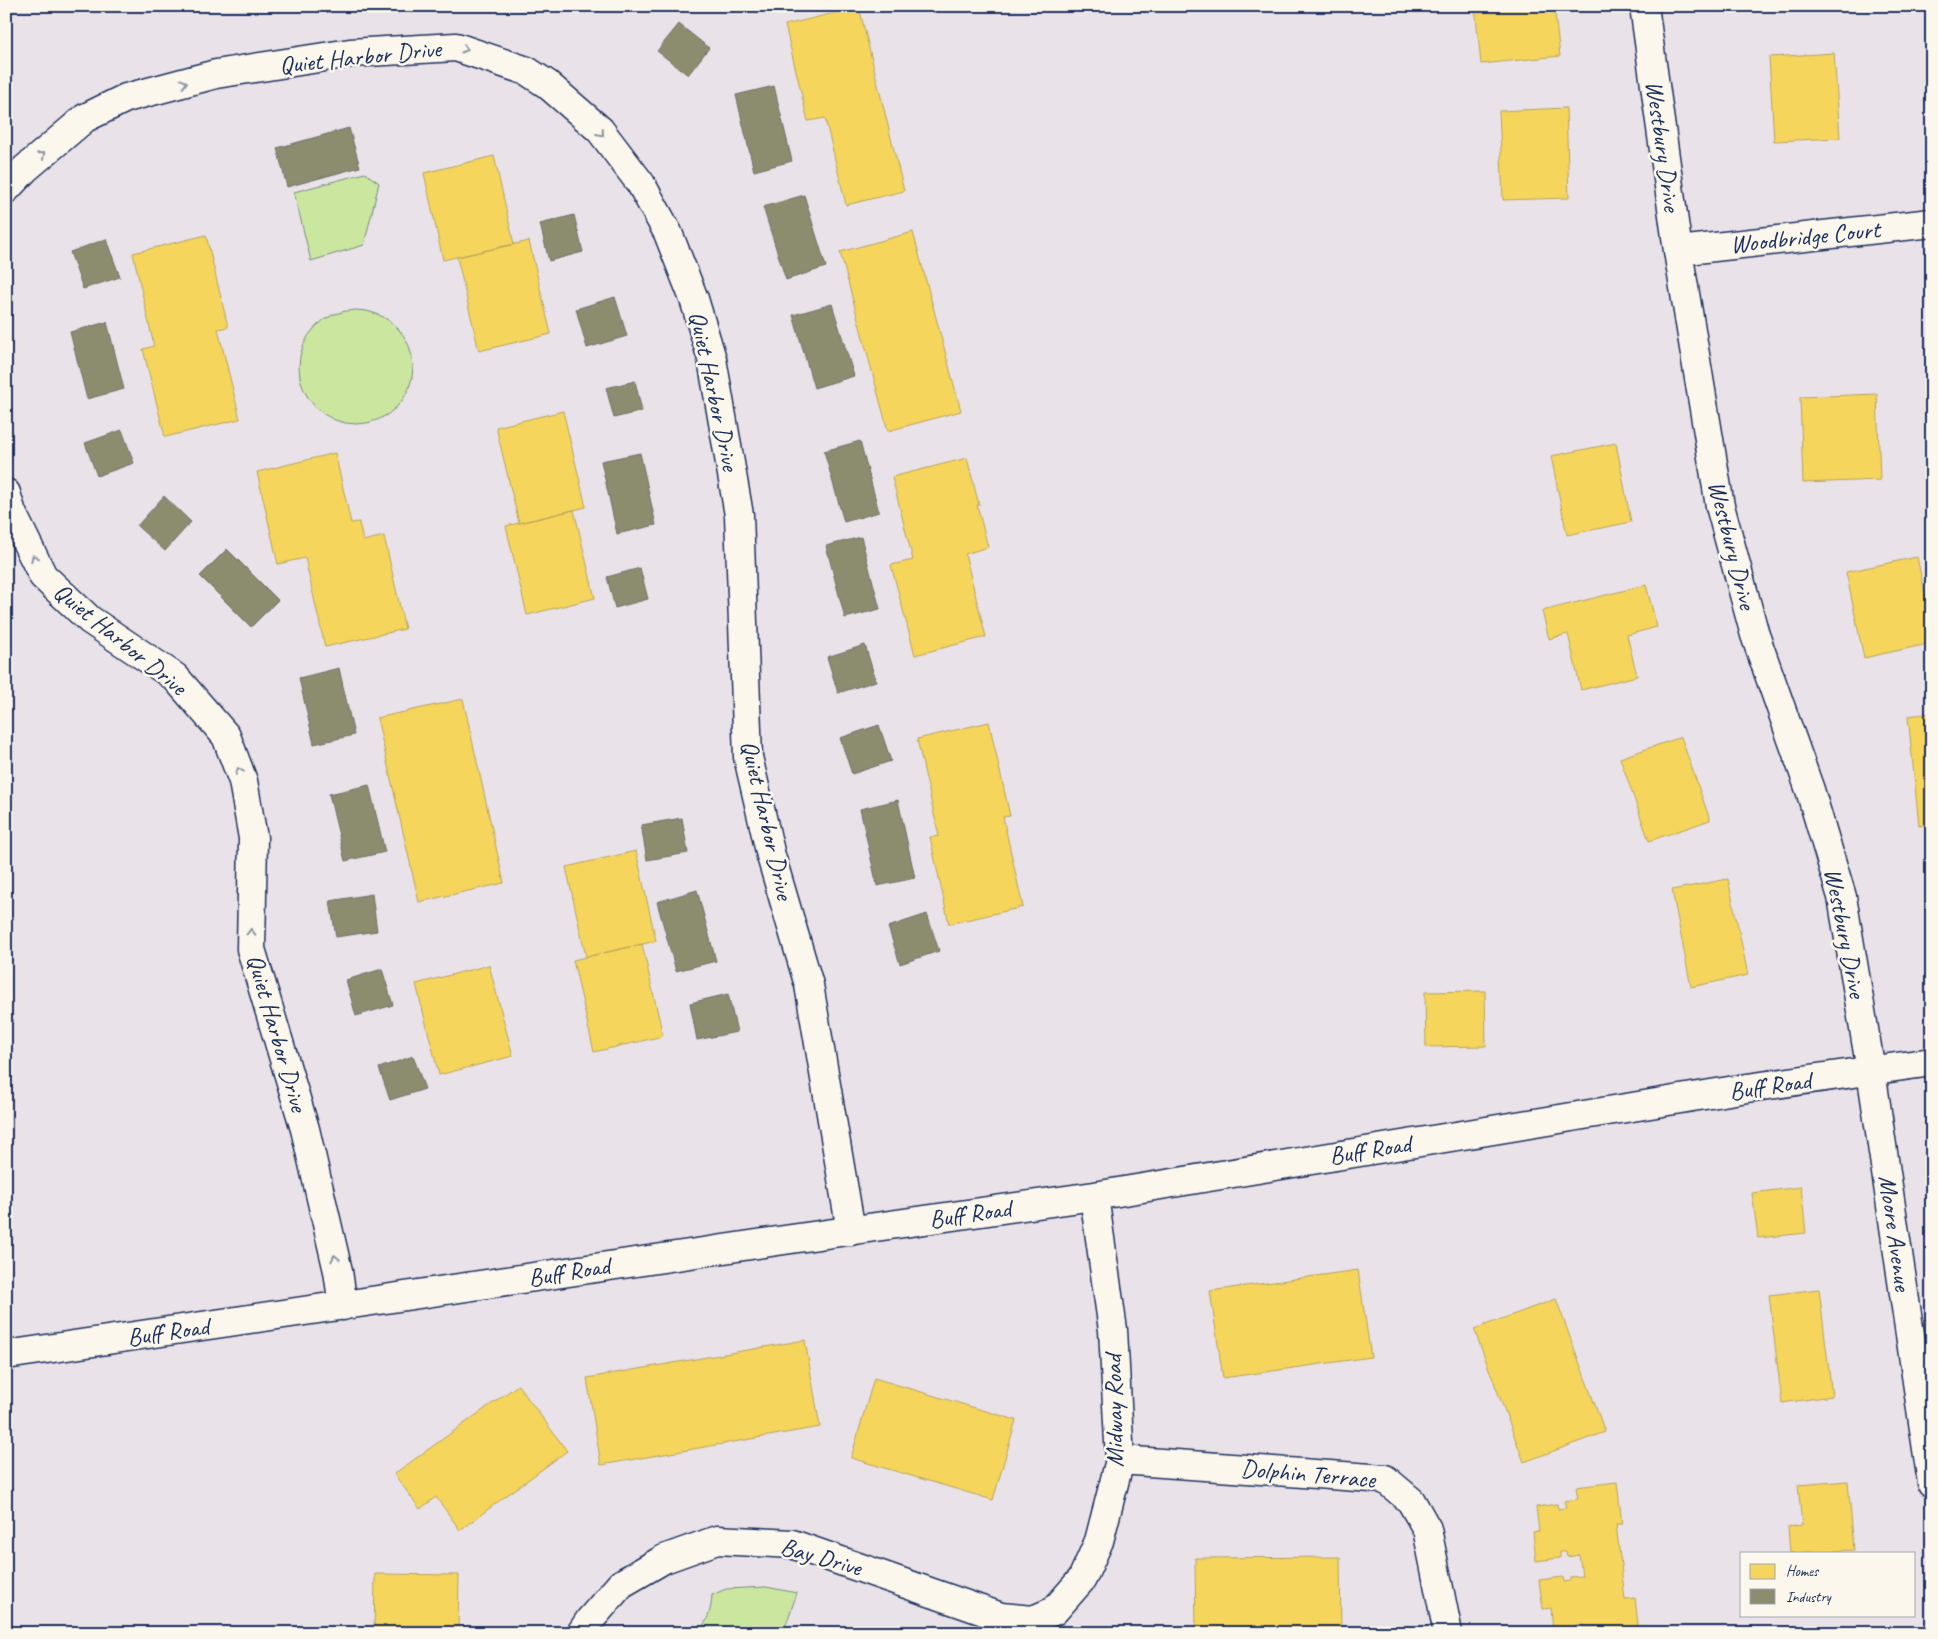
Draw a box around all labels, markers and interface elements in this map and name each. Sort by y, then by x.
street label: Quiet Harbor Drive [278,32,444,81]
one-way arrow [461,44,469,54]
one-way arrow [179,78,188,89]
street label: Westbury Drive [1638,79,1688,215]
one-way arrow [596,127,605,136]
one-way arrow [36,152,45,161]
street label: Woodbridge Court [1729,213,1884,261]
street label: Quiet Harbor Drive [681,308,747,475]
street label: Westbury Drive [1701,477,1764,614]
one-way arrow [30,554,40,563]
street label: Quiet Harbor Drive [47,576,195,704]
street label: Quiet Harbor Drive [733,737,801,904]
one-way arrow [235,767,246,776]
street label: Westbury Drive [1817,865,1874,1002]
one-way arrow [246,928,256,936]
street label: Quiet Harbor Drive [239,951,315,1117]
street label: Buff Road [1727,1064,1817,1108]
street label: Buff Road [1327,1127,1417,1172]
street label: Moore Avenue [1871,1173,1919,1295]
street label: Buff Road [927,1192,1017,1236]
street label: Buff Road [526,1249,616,1294]
one-way arrow [330,1254,341,1263]
street label: Buff Road [125,1310,215,1354]
street label: Midway Road [1097,1350,1131,1468]
street label: Dolphin Terrace [1240,1452,1378,1496]
street label: Bay Drive [777,1530,867,1584]
legend [1740,1552,1916,1616]
text: Homes [1786,1562,1820,1581]
text: Industry [1786,1588,1833,1607]

